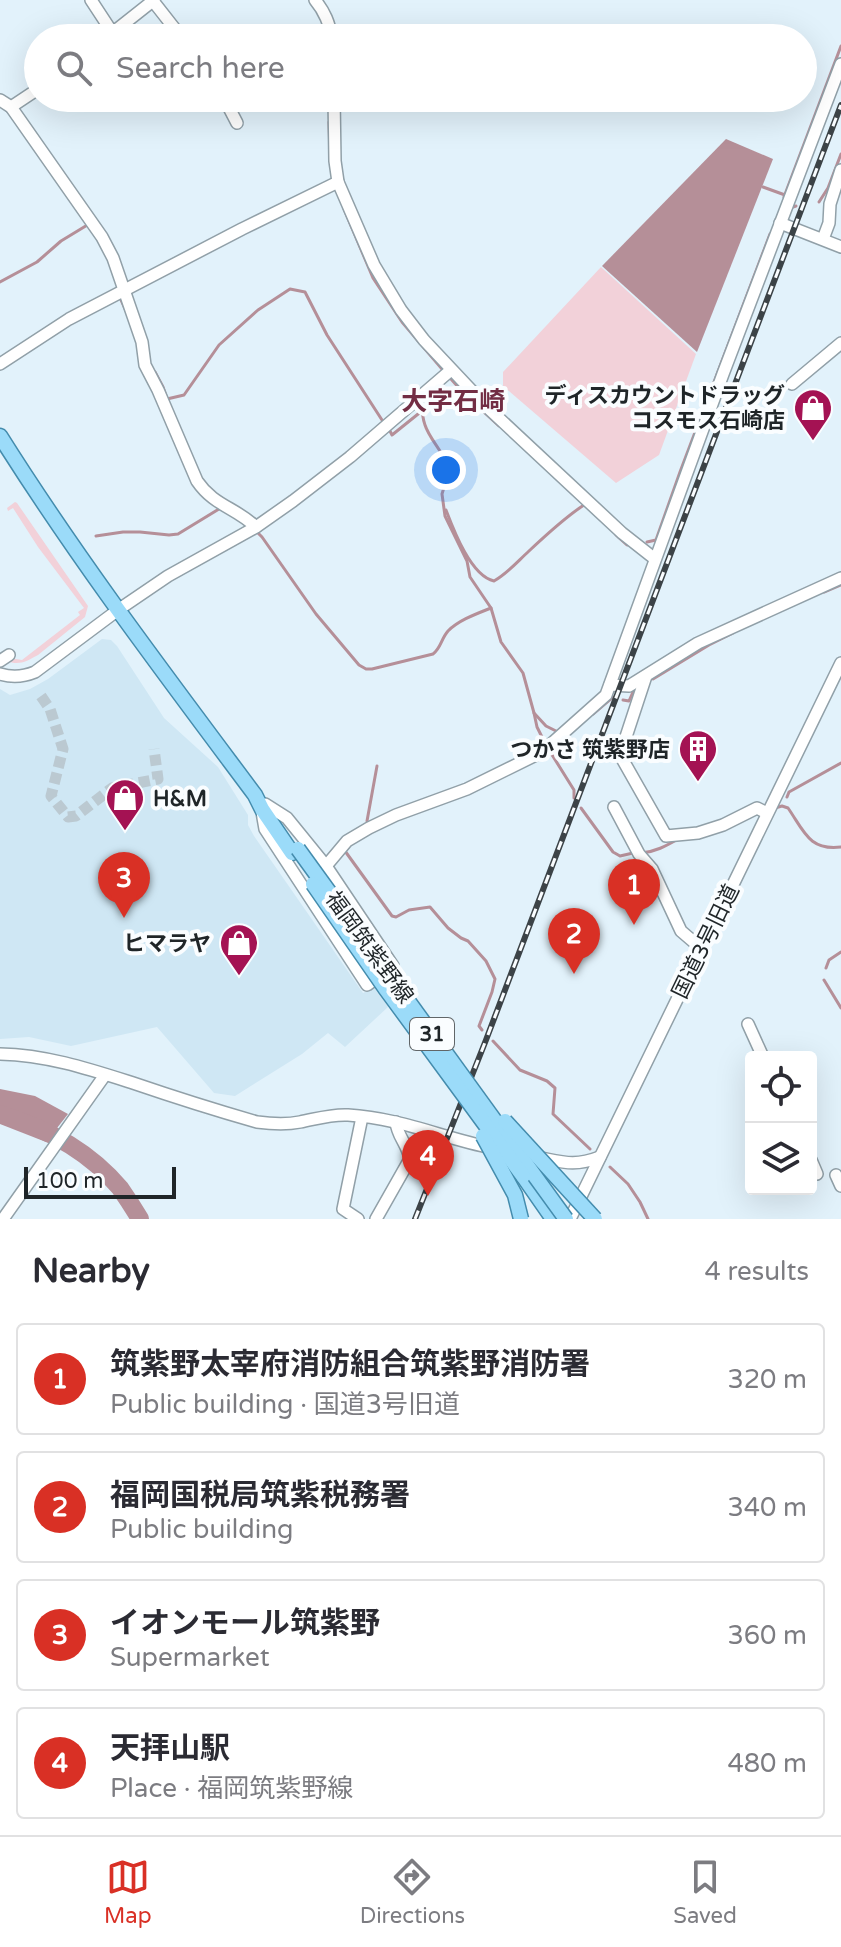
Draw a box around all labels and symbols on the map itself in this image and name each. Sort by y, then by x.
place label: ディスカウントドラッグ コスモス石崎店 [545,383,785,434]
district label: 大字石崎 [401,386,505,417]
shop icon: ディスカウントドラッグ コスモス石崎店 [792,387,834,442]
your location [426,450,466,490]
building icon: つかさ 筑紫野店 [677,728,719,783]
place label: つかさ 筑紫野店 [510,737,670,763]
shop icon: H&M [104,777,146,832]
place label: H&M [153,786,207,812]
pin: 3 [98,852,150,918]
pin: 1 [608,859,660,925]
street label: 国道3号旧道 [667,880,745,1003]
street label: 福岡筑紫野線 [320,887,419,1009]
pin: 2 [548,908,600,974]
shop icon: ヒマラヤ [218,922,260,977]
place label: ヒマラヤ [123,931,211,957]
road number: 31 [410,1018,454,1050]
pin: 4 [402,1130,454,1196]
scale bar [24,1163,176,1199]

